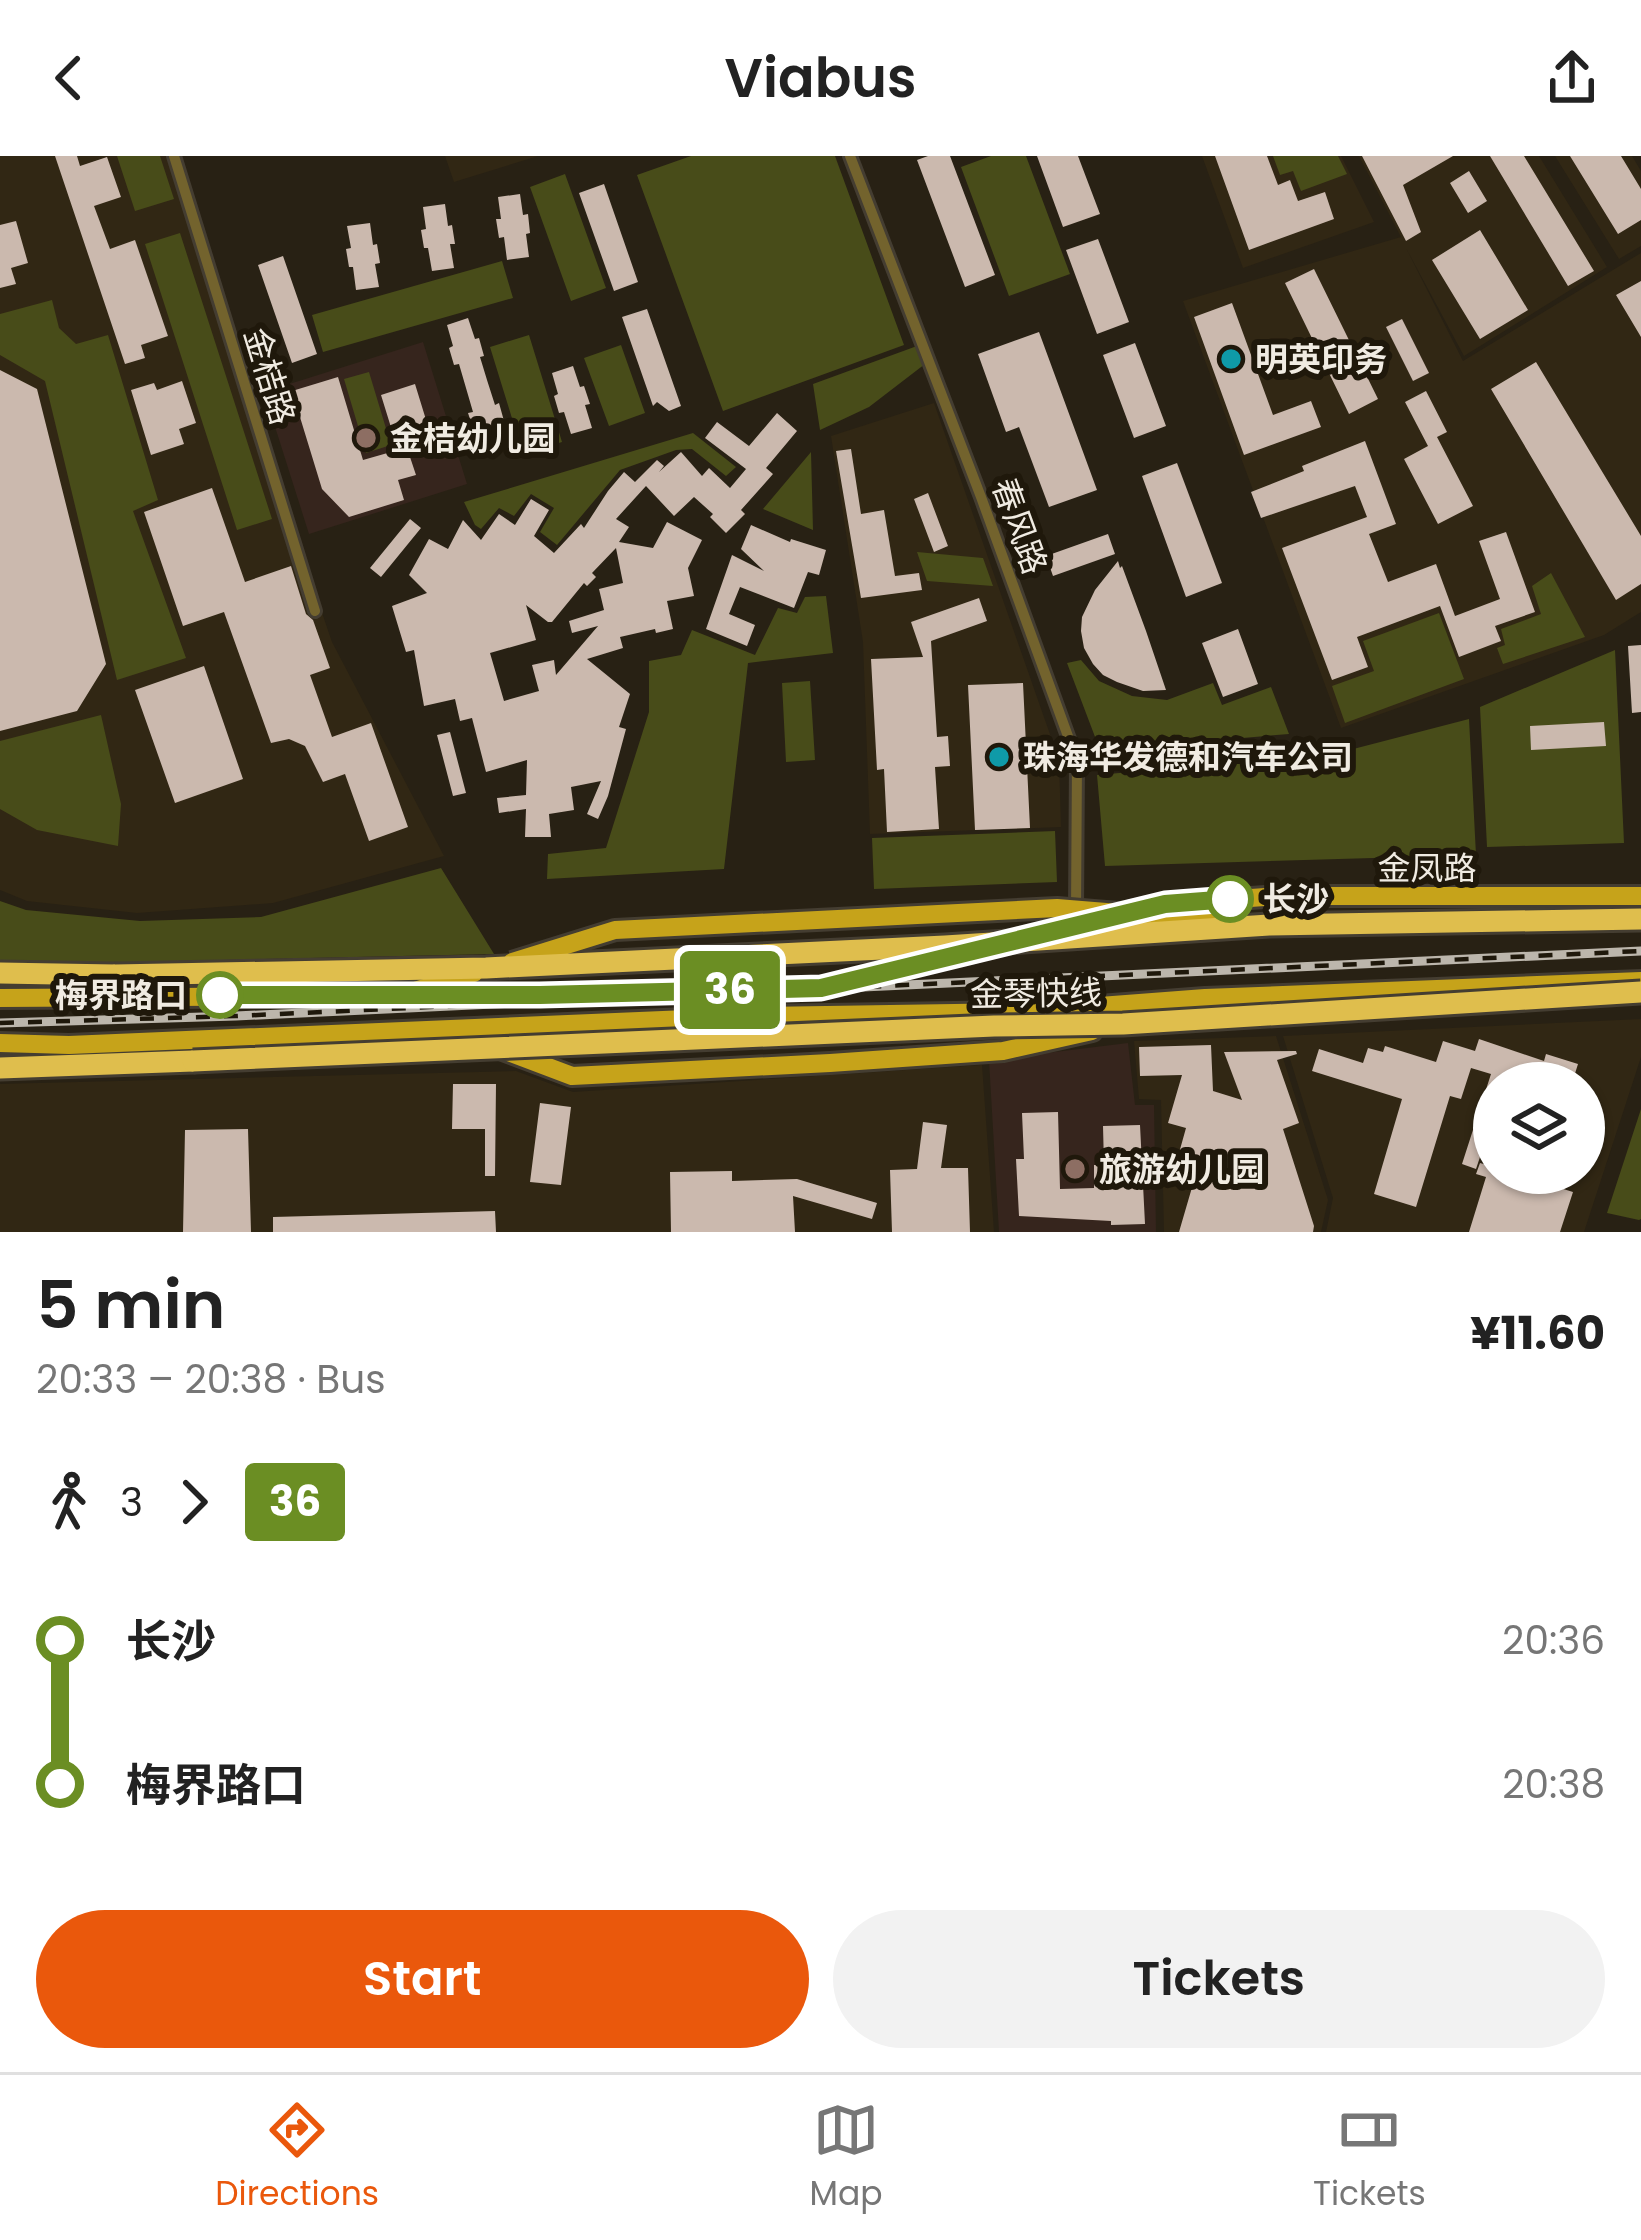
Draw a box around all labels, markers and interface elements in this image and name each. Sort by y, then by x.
text: Viabus [725,40,916,116]
icon: back [36,45,102,111]
icon: share [1539,45,1605,111]
street label: 金桔路 [233,322,306,430]
place label: 明英印务 [1255,336,1387,383]
marker: 明英印务 [1218,346,1244,372]
place label: 金桔幼儿园 [390,415,555,462]
marker: 金桔幼儿园 [353,425,379,451]
street label: 春风路 [981,472,1059,581]
place label: 珠海华发德和汽车公司 [1023,734,1353,781]
marker: 珠海华发德和汽车公司 [986,744,1012,770]
street label: 金凤路 [1378,845,1477,892]
place label: 长沙 [1263,876,1329,923]
marker: 长沙 [1208,877,1252,921]
line badge: 36 [676,951,784,1029]
text: 36 [704,960,756,1019]
street label: 金琴快线 [970,969,1102,1018]
place label: 梅界路口 [55,972,187,1019]
marker: 梅界路口 [198,973,242,1017]
map controls [1473,1062,1605,1194]
button: layers [1473,1062,1605,1194]
place label: 旅游幼儿园 [1099,1146,1264,1193]
marker: 旅游幼儿园 [1062,1156,1088,1182]
text: 5 min [36,1259,225,1351]
text: ¥11.60 [1470,1302,1605,1365]
text: 20:33 – 20:38 · Bus [36,1352,386,1407]
icon: walk [36,1469,102,1535]
icon: forward [161,1469,227,1535]
text: 36 [269,1472,321,1531]
text: 3 [120,1475,143,1530]
text: 长沙 [126,1610,216,1673]
text: 20:36 [1502,1613,1605,1668]
text: 梅界路口 [126,1754,306,1817]
text: 20:38 [1502,1757,1605,1812]
button: Start [36,1910,809,2048]
button: Tickets [833,1910,1605,2048]
tab: Directions [215,2097,379,2219]
tab: Map [810,2097,883,2219]
tab: Tickets [1313,2097,1426,2219]

